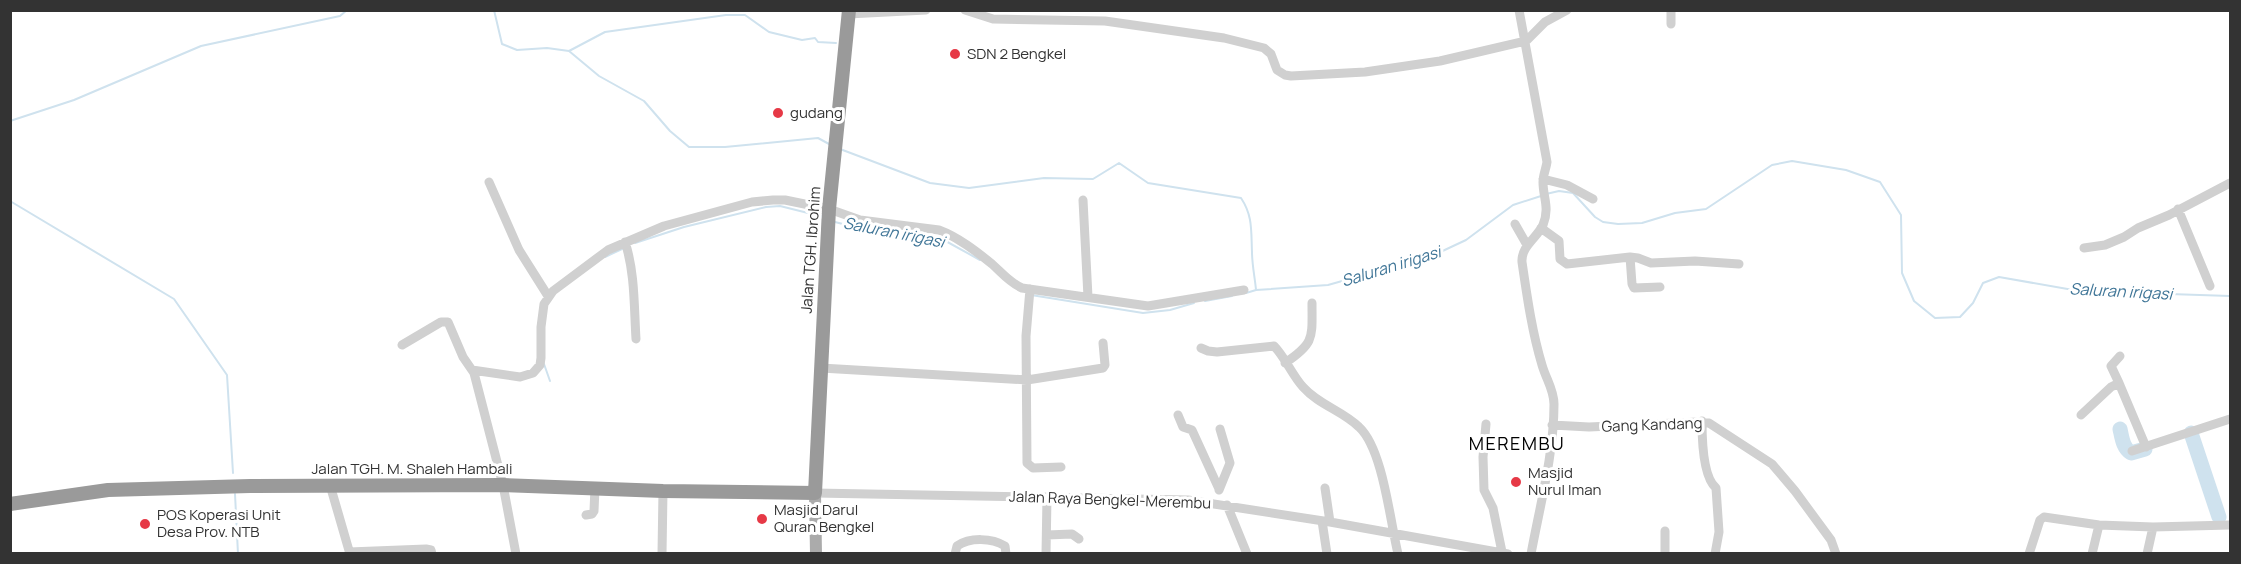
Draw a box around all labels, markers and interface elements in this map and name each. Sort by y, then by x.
place label: SDN 2 Bengkel [967,43,1066,64]
marker: SDN 2 Bengkel [948,47,962,61]
place label: gudang [790,102,843,123]
marker: gudang [771,106,785,120]
street label: Jalan TGH. Ibrohim [796,186,825,314]
water label: Saluran irigasi [841,211,949,253]
water label: Saluran irigasi [1339,240,1446,292]
water label: Saluran irigasi [2069,277,2175,305]
street label: Gang Kandang [1601,412,1703,437]
district label: MEREMBU [1469,431,1565,455]
street label: Jalan TGH. M. Shaleh Hambali [311,458,513,479]
place label: Masjid Nurul Iman [1528,462,1602,500]
marker: Masjid Nurul Iman [1509,475,1523,489]
street label: Jalan Raya Bengkel-Merembu [1009,485,1212,514]
place label: Masjid Darul Quran Bengkel [774,499,874,537]
place label: POS Koperasi Unit Desa Prov. NTB [157,504,281,542]
marker: Masjid Darul Quran Bengkel [755,512,769,526]
marker: POS Koperasi Unit Desa Prov. NTB [138,517,152,531]

